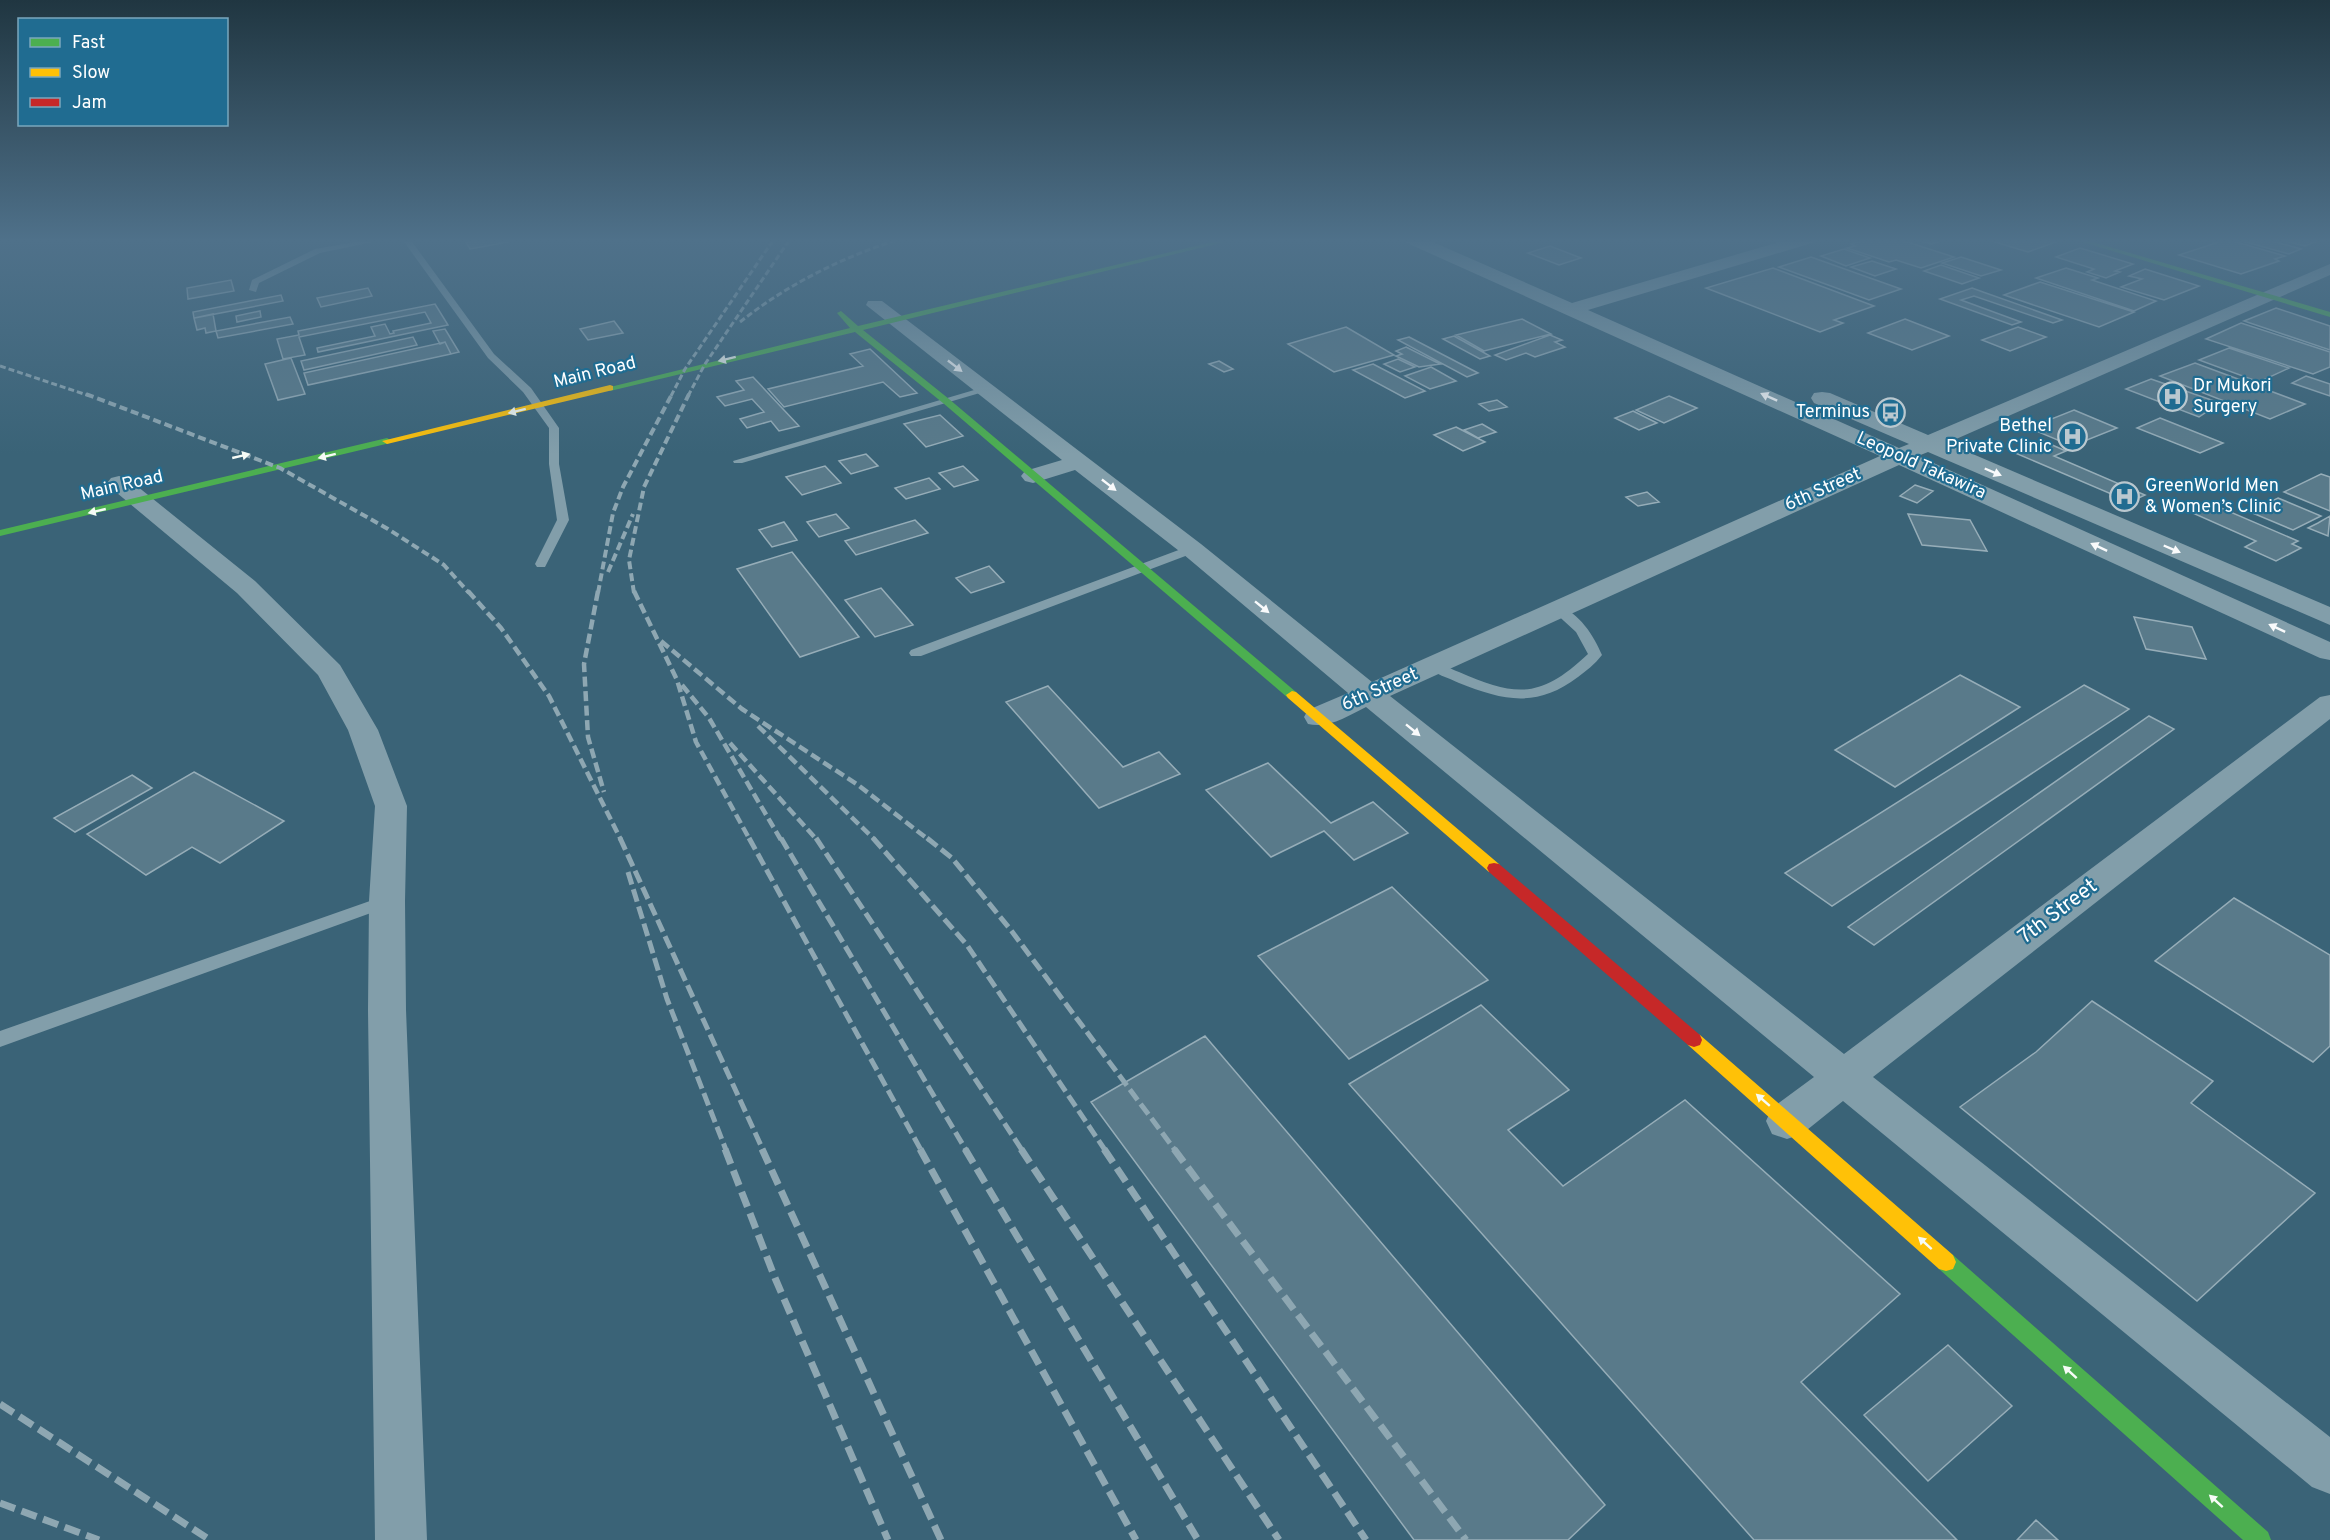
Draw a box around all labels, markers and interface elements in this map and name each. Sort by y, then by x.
legend [18,18,228,126]
text: Fast [72,32,105,55]
text: Slow [72,62,110,85]
text: Jam [72,92,107,115]
street label: Main Road [551,352,639,394]
one-way arrow [717,354,736,364]
one-way arrow [947,360,962,372]
place label: Dr Mukori Surgery [2193,375,2272,419]
hospital icon: Dr Mukori Surgery [2156,380,2188,412]
one-way arrow [1760,393,1777,402]
bus stop icon: Terminus [1875,396,1907,428]
place label: Terminus [1796,401,1870,424]
one-way arrow [508,406,526,416]
place label: Bethel Private Clinic [1946,415,2052,459]
hospital icon: Bethel Private Clinic [2057,420,2089,452]
street label: Leopold Takawira [1853,427,1989,505]
one-way arrow [232,451,251,460]
one-way arrow [318,452,336,462]
street label: 6th Street [1781,463,1865,517]
street label: Main Road [78,465,166,507]
one-way arrow [1984,468,2002,477]
place label: GreenWorld Men & Women’s Clinic [2145,475,2282,519]
one-way arrow [1101,479,1117,492]
hospital icon: GreenWorld Men & Women’s Clinic [2108,480,2140,512]
one-way arrow [87,506,106,516]
one-way arrow [2091,543,2108,552]
one-way arrow [2164,544,2182,554]
one-way arrow [1254,600,1269,612]
one-way arrow [2267,623,2285,633]
street label: 6th Street [1338,663,1422,717]
one-way arrow [1405,723,1420,736]
street label: 7th Street [2013,873,2103,951]
one-way arrow [1755,1093,1770,1107]
one-way arrow [1917,1236,1932,1250]
one-way arrow [2063,1365,2078,1379]
one-way arrow [2209,1494,2224,1508]

